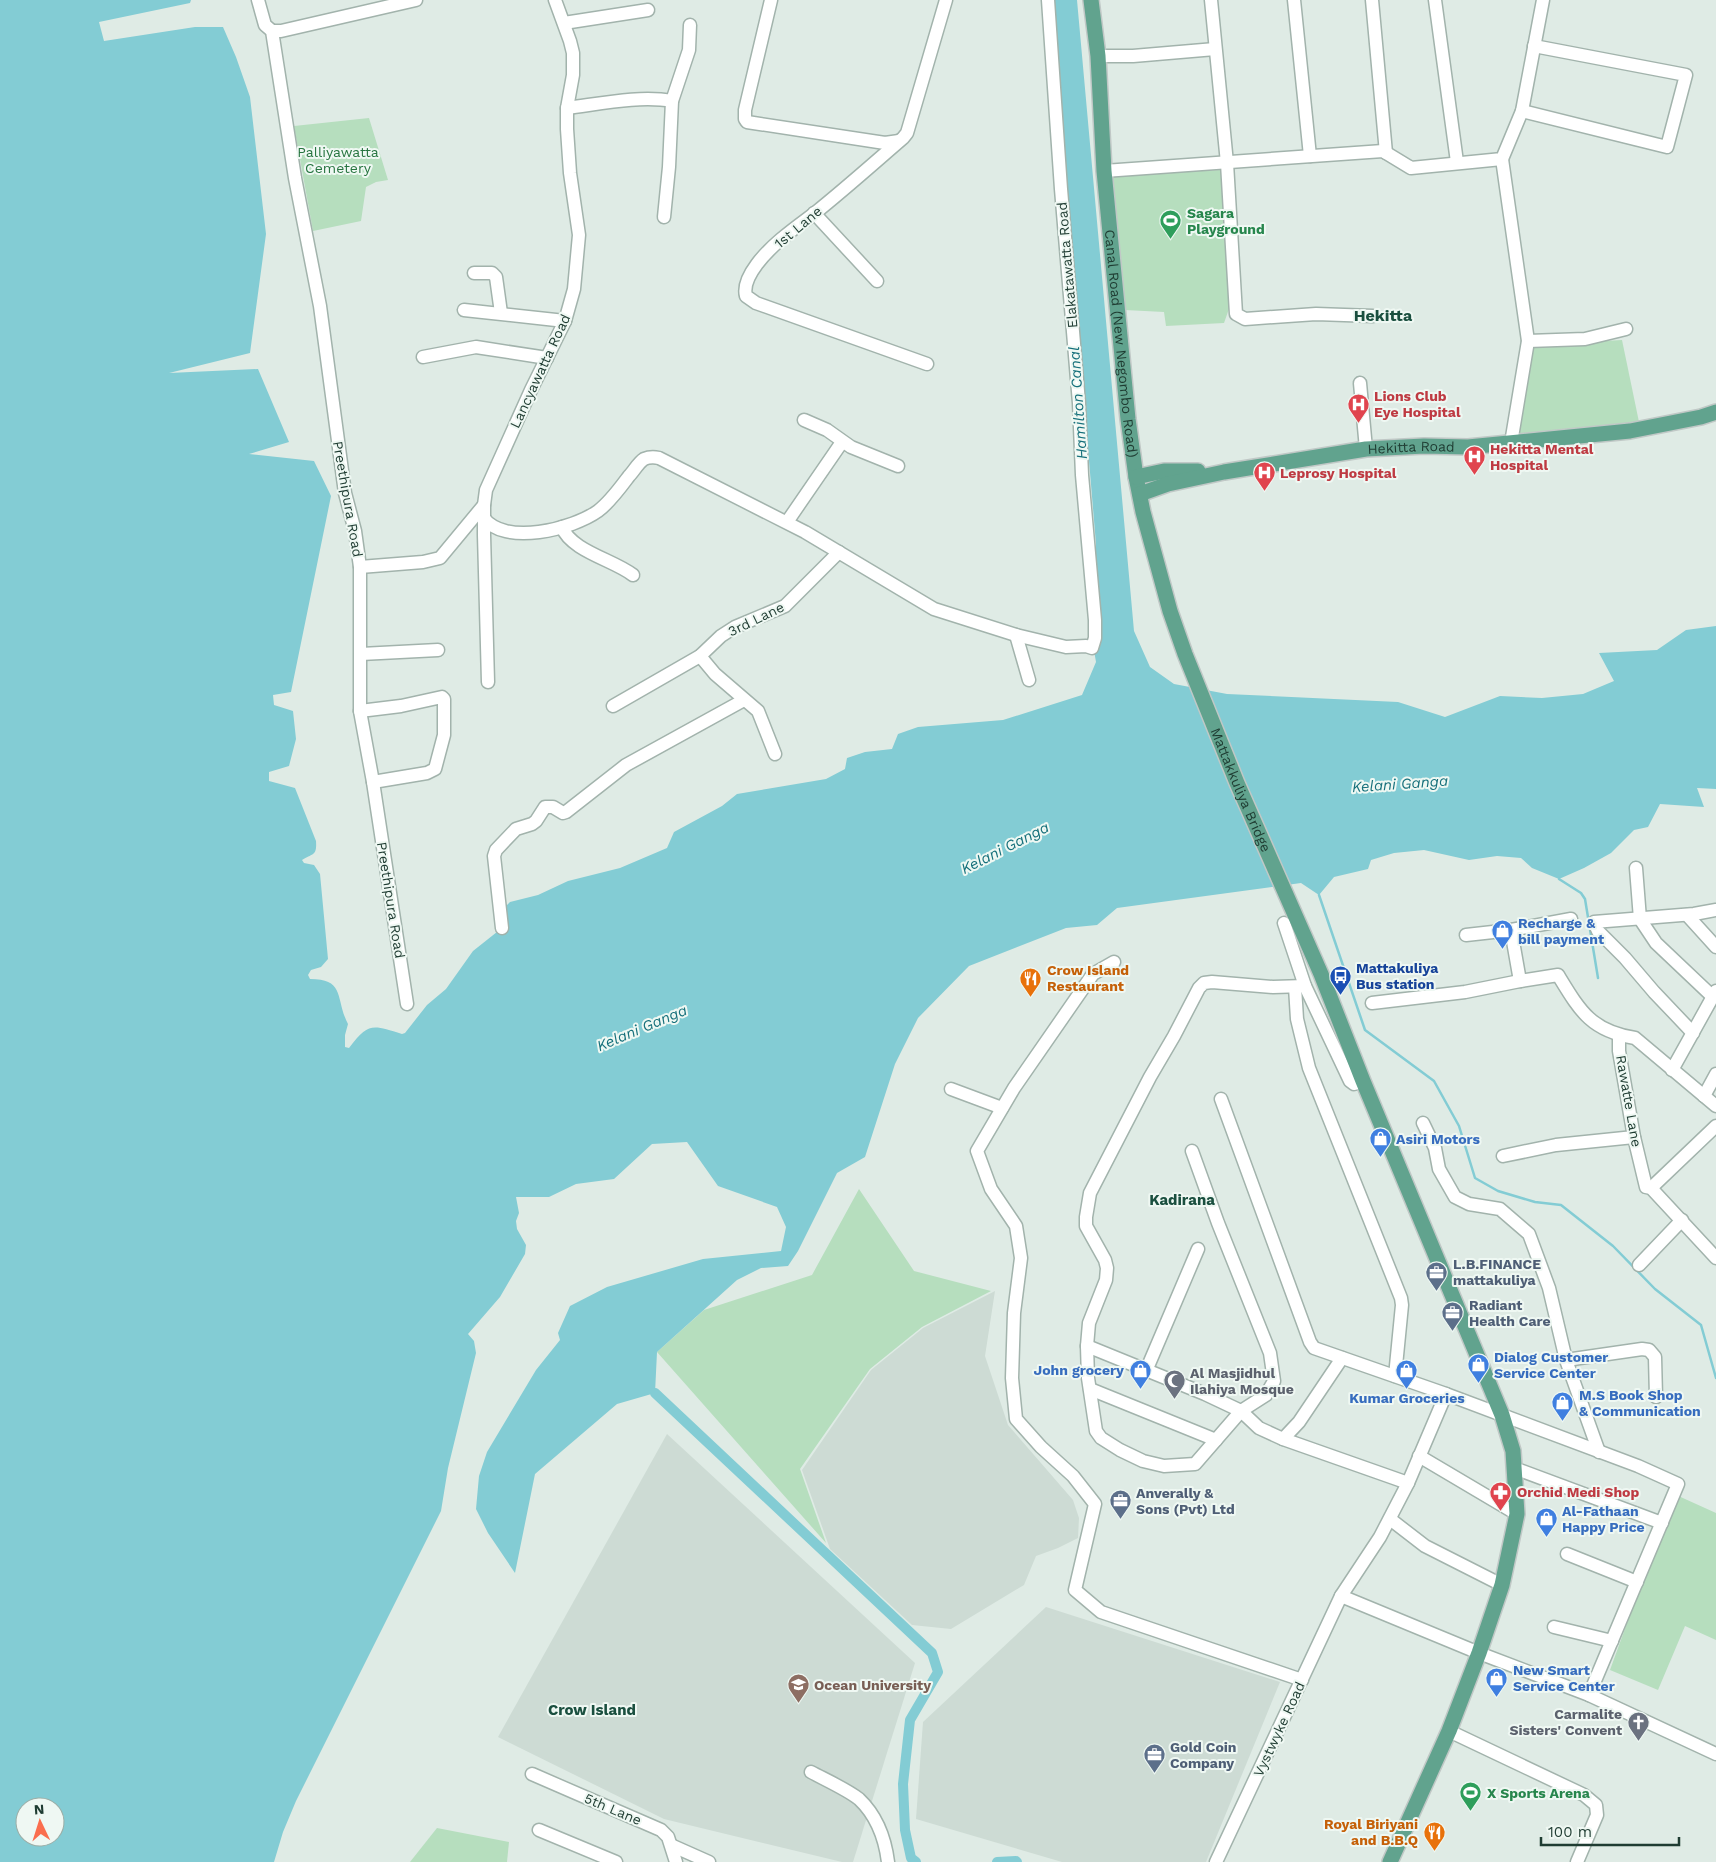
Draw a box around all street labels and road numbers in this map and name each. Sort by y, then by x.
street label: Elakatawatta Road [1054,201,1080,329]
street label: 1st Lane [771,203,825,251]
street label: Canal Road (New Negombo Road) [1102,229,1141,459]
street label: Lancyawatta Road [507,311,573,431]
street label: Hekitta Road [1367,438,1455,457]
street label: Preethipura Road [330,440,366,558]
street label: 3rd Lane [725,599,787,639]
street label: Mattakkuliya Bridge [1208,725,1274,854]
street label: Preethipura Road [374,841,408,959]
street label: Rawatte Lane [1613,1054,1645,1148]
street label: Vystwyke Road [1250,1679,1308,1779]
street label: 5th Lane [582,1790,644,1828]

